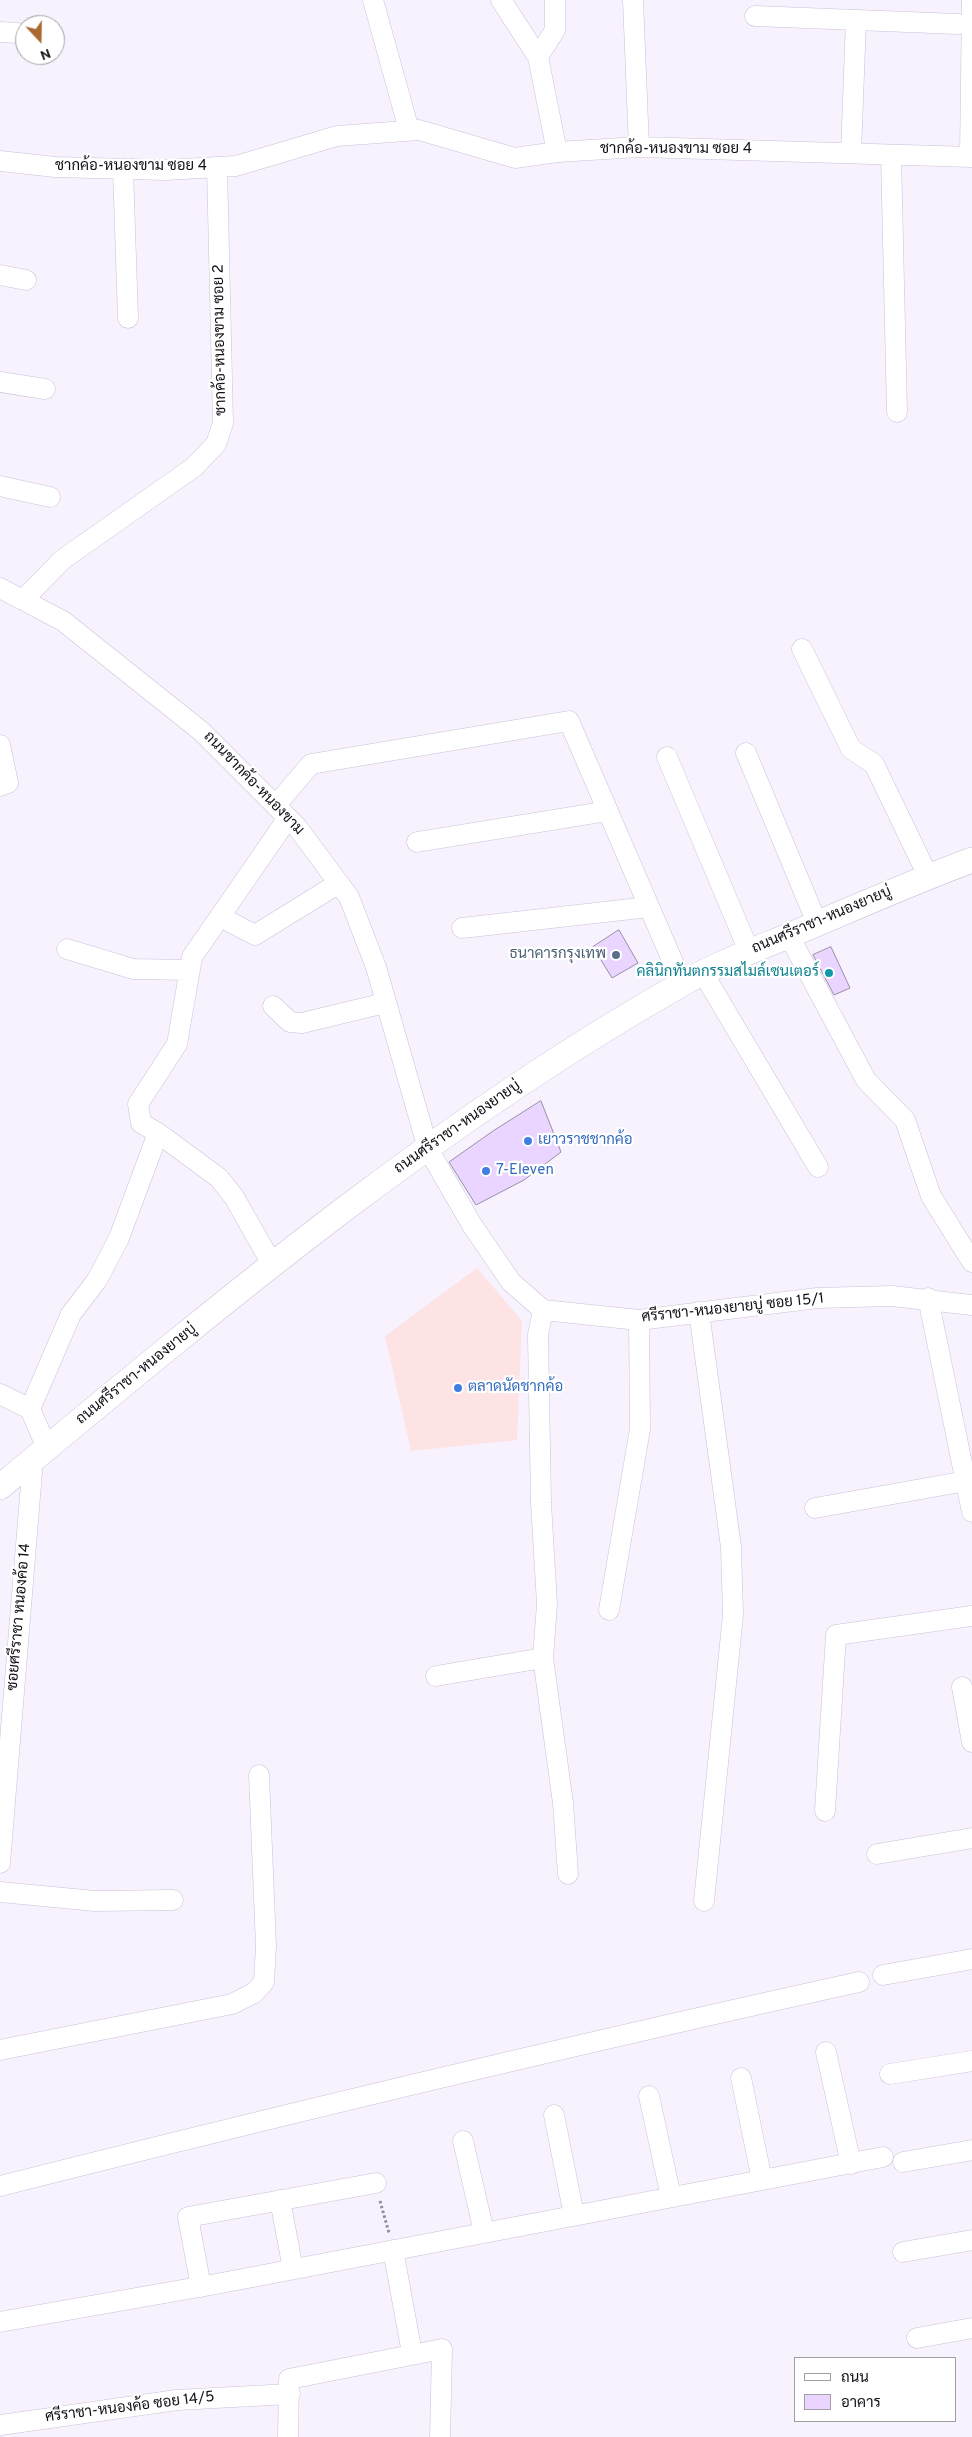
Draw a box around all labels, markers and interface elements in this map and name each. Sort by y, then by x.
north arrow [15,15,65,65]
text: N [37,44,53,63]
street label: ชากค้อ-หนองขาม ซอย 4 [600,141,752,159]
street label: ชากค้อ-หนองขาม ซอย 4 [55,158,207,176]
street label: ชากค้อ-หนองขาม ซอย 2 [211,264,231,416]
street label: ถนนชากค้อ-หนองขาม [199,729,307,839]
street label: ถนนศรีราชา-หนองยายบู่ [750,883,894,959]
place label: ธนาคารกรุงเทพ [509,946,606,964]
marker: ธนาคารกรุงเทพ [610,949,622,961]
place label: คลินิกทันตกรรมสไมล์เซนเตอร์ [636,964,819,982]
marker: คลินิกทันตกรรมสไมล์เซนเตอร์ [823,967,835,979]
street label: ถนนศรีราชา-หนองยายบู่ [391,1078,525,1178]
place label: เยาวราชชากค้อ [538,1132,633,1150]
marker: เยาวราชชากค้อ [522,1135,534,1147]
place label: 7-Eleven [496,1162,554,1180]
marker: 7-Eleven [480,1165,492,1177]
street label: ศรีราชา-หนองยายบู่ ซอย 15/1 [641,1290,825,1328]
street label: ถนนศรีราชา-หนองยายบู่ [73,1321,201,1429]
place label: ตลาดนัดชากค้อ [468,1379,563,1397]
marker: ตลาดนัดชากค้อ [452,1382,464,1394]
street label: ซอยศรีราชา หนองค้อ 14 [5,1542,35,1692]
legend [794,2357,957,2422]
text: ถนน [841,2369,869,2388]
street label: ศรีราชา-หนองค้อ ซอย 14/5 [44,2389,216,2427]
text: อาคาร [841,2394,881,2413]

